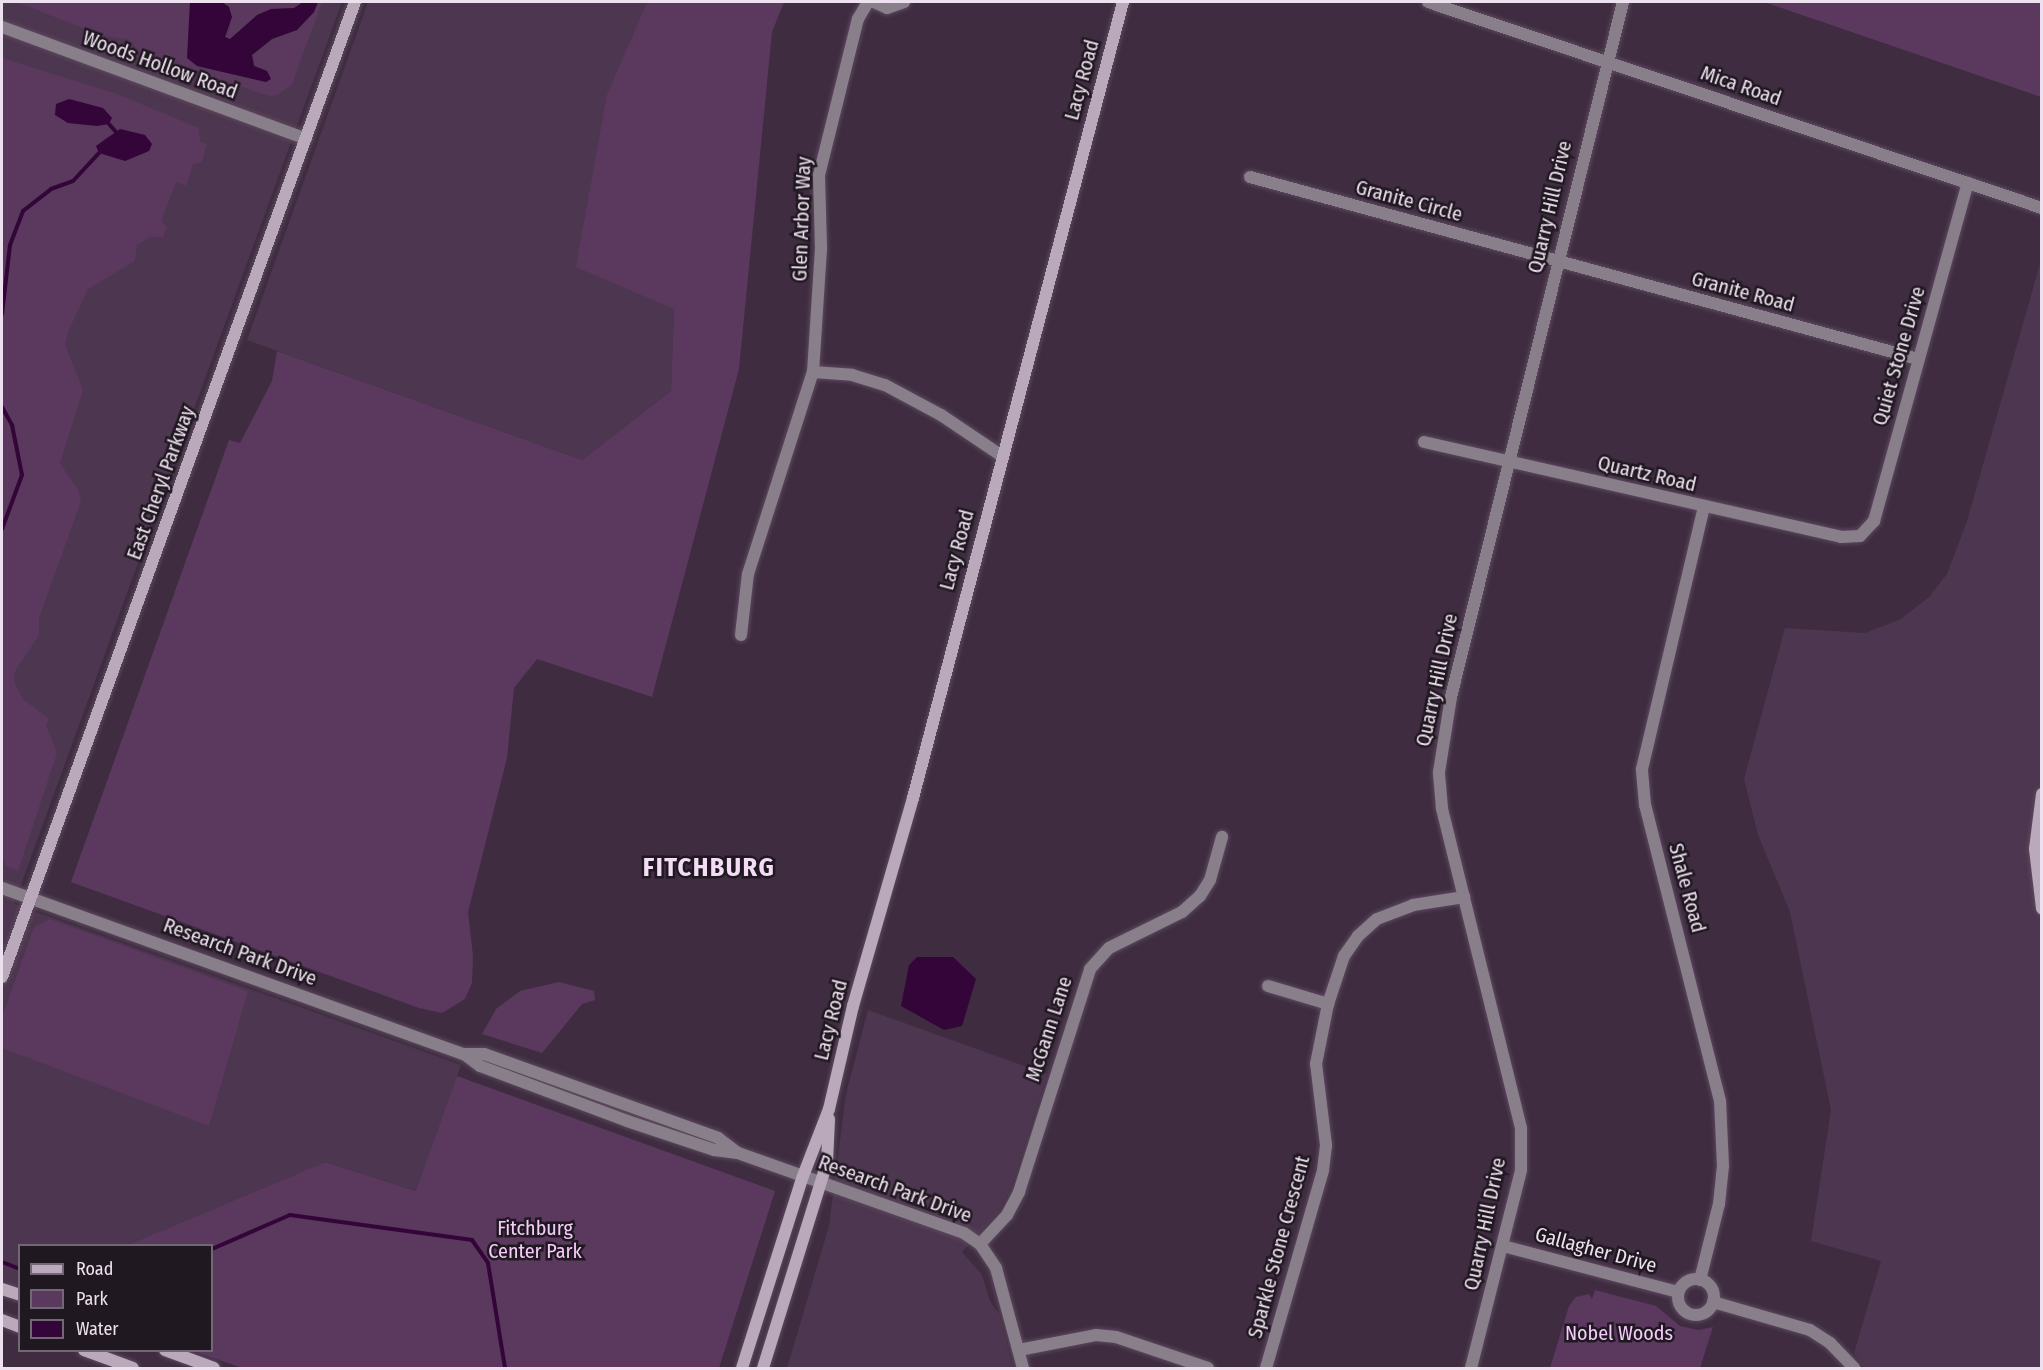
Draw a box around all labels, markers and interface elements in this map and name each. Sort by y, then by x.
street label: Woods Hollow Road [79,26,241,104]
street label: Lacy Road [1060,37,1104,123]
street label: Mica Road [1698,61,1784,111]
street label: Quarry Hill Drive [1523,138,1577,276]
street label: Glen Arbor Way [788,156,816,282]
street label: Granite Circle [1353,175,1465,227]
street label: Granite Road [1689,267,1797,317]
street label: Quiet Stone Drive [1868,284,1930,428]
street label: East Cheryl Parkway [122,403,200,563]
street label: Quartz Road [1595,451,1699,497]
street label: Lacy Road [935,507,979,593]
street label: Quarry Hill Drive [1411,611,1463,749]
street label: Shale Road [1664,841,1710,935]
district label: FITCHBURG [643,852,775,884]
street label: Research Park Drive [160,913,320,991]
street label: McGann Lane [1021,974,1077,1084]
street label: Lacy Road [809,977,853,1063]
street label: Research Park Drive [815,1150,975,1228]
street label: Sparkle Stone Crescent [1243,1153,1315,1341]
street label: Quarry Hill Drive [1459,1155,1511,1293]
park label: Fitchburg Center Park [488,1217,582,1264]
street label: Gallagher Drive [1533,1222,1659,1278]
legend [18,1244,213,1352]
text: Road [76,1258,113,1280]
text: Park [76,1288,108,1310]
text: Water [76,1318,119,1340]
park label: Nobel Woods [1565,1321,1673,1345]

